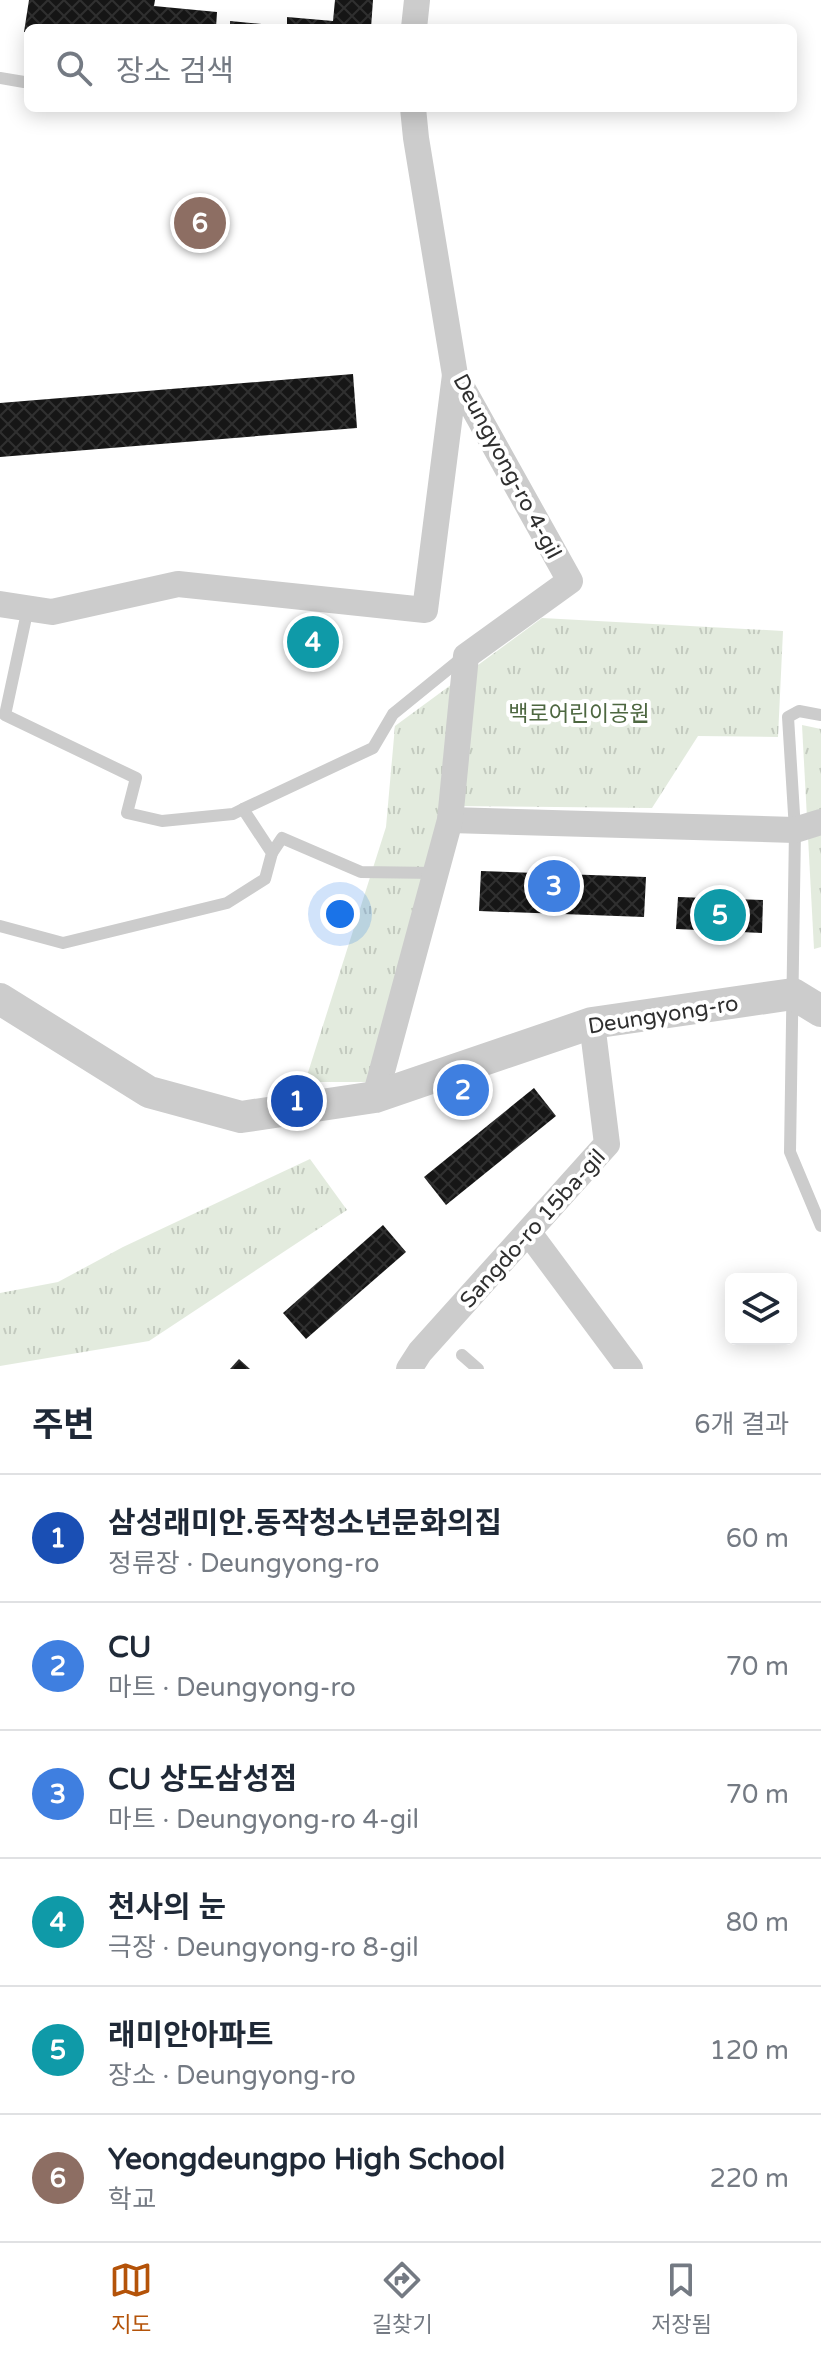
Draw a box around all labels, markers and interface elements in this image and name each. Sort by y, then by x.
search box [24,24,797,112]
icon: search [52,46,96,90]
text: 장소 검색 [116,53,234,90]
pin: 6 [174,193,226,253]
street label: Deungyong-ro 4-gil [447,370,567,563]
pin: 4 [287,612,339,672]
park label: 백로어린이공원 [508,701,650,727]
pin: 3 [528,856,580,916]
pin: 5 [694,885,746,945]
your location [320,894,360,934]
street label: Deungyong-ro [586,990,740,1040]
pin: 2 [437,1060,489,1120]
pin: 1 [271,1071,323,1131]
street label: Sangdo-ro 15ba-gil [455,1144,611,1313]
map controls [725,1273,797,1345]
button: layers [725,1273,797,1345]
text: 주변 [32,1405,95,1446]
text: 6개 결과 [694,1409,789,1440]
text: 삼성래미안.동작청소년문화의집 [108,1505,502,1542]
text: 1 [50,1523,66,1554]
text: 60 m [726,1523,789,1554]
text: 정류장 · Deungyong-ro [108,1548,380,1579]
text: CU [108,1629,152,1666]
text: 2 [50,1651,66,1682]
text: 70 m [726,1651,789,1682]
text: 마트 · Deungyong-ro [108,1672,356,1703]
text: CU 상도삼성점 [108,1761,297,1798]
text: 3 [50,1779,66,1810]
text: 70 m [726,1779,789,1810]
text: 마트 · Deungyong-ro 4-gil [108,1804,419,1835]
text: 천사의 눈 [108,1889,226,1926]
text: 4 [50,1907,66,1938]
text: 80 m [726,1907,789,1938]
text: 극장 · Deungyong-ro 8-gil [108,1932,419,1963]
text: 래미안아파트 [108,2017,274,2054]
text: 5 [50,2035,66,2066]
text: 120 m [709,2035,789,2066]
text: 장소 · Deungyong-ro [108,2060,356,2091]
text: Yeongdeungpo High School [108,2141,505,2178]
text: 6 [50,2163,66,2194]
text: 220 m [709,2163,789,2194]
text: 학교 [108,2184,156,2215]
tab: 지도 [109,2258,153,2338]
tab: 길찾기 [372,2258,432,2338]
tab: 저장됨 [651,2258,712,2338]

